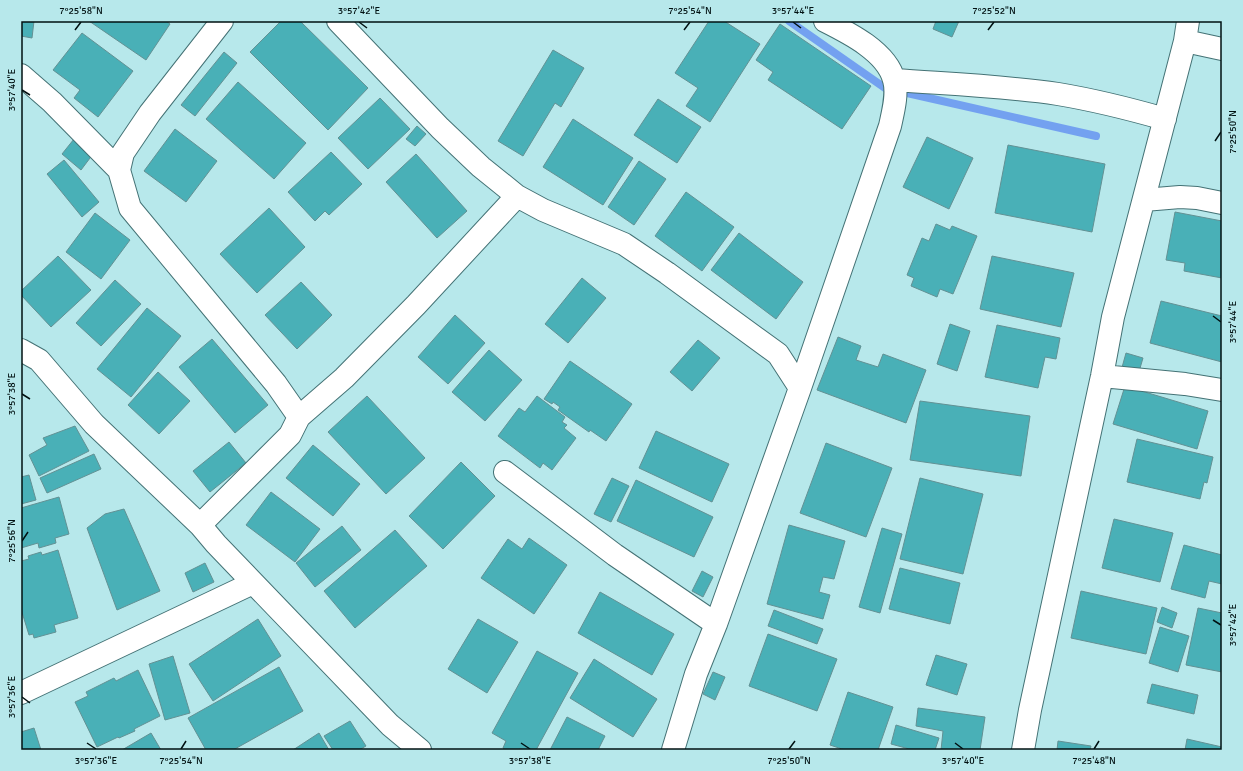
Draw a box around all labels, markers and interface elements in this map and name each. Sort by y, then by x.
text: 7°25'58"N [59,5,103,17]
text: 3°57'42"E [338,5,380,17]
text: 7°25'54"N [668,5,712,17]
text: 3°57'44"E [772,5,814,17]
text: 7°25'52"N [972,5,1016,17]
text: 3°57'40"E [6,69,18,111]
text: 7°25'50"N [1227,110,1239,154]
text: 3°57'44"E [1227,301,1239,343]
text: 3°57'38"E [6,373,18,415]
text: 7°25'56"N [6,519,18,563]
text: 3°57'42"E [1227,604,1239,646]
text: 3°57'36"E [6,676,18,718]
text: 3°57'36"E [75,755,117,767]
text: 7°25'54"N [159,755,203,767]
text: 3°57'38"E [509,755,551,767]
text: 7°25'50"N [767,755,811,767]
text: 3°57'40"E [942,755,984,767]
text: 7°25'48"N [1072,755,1116,767]

